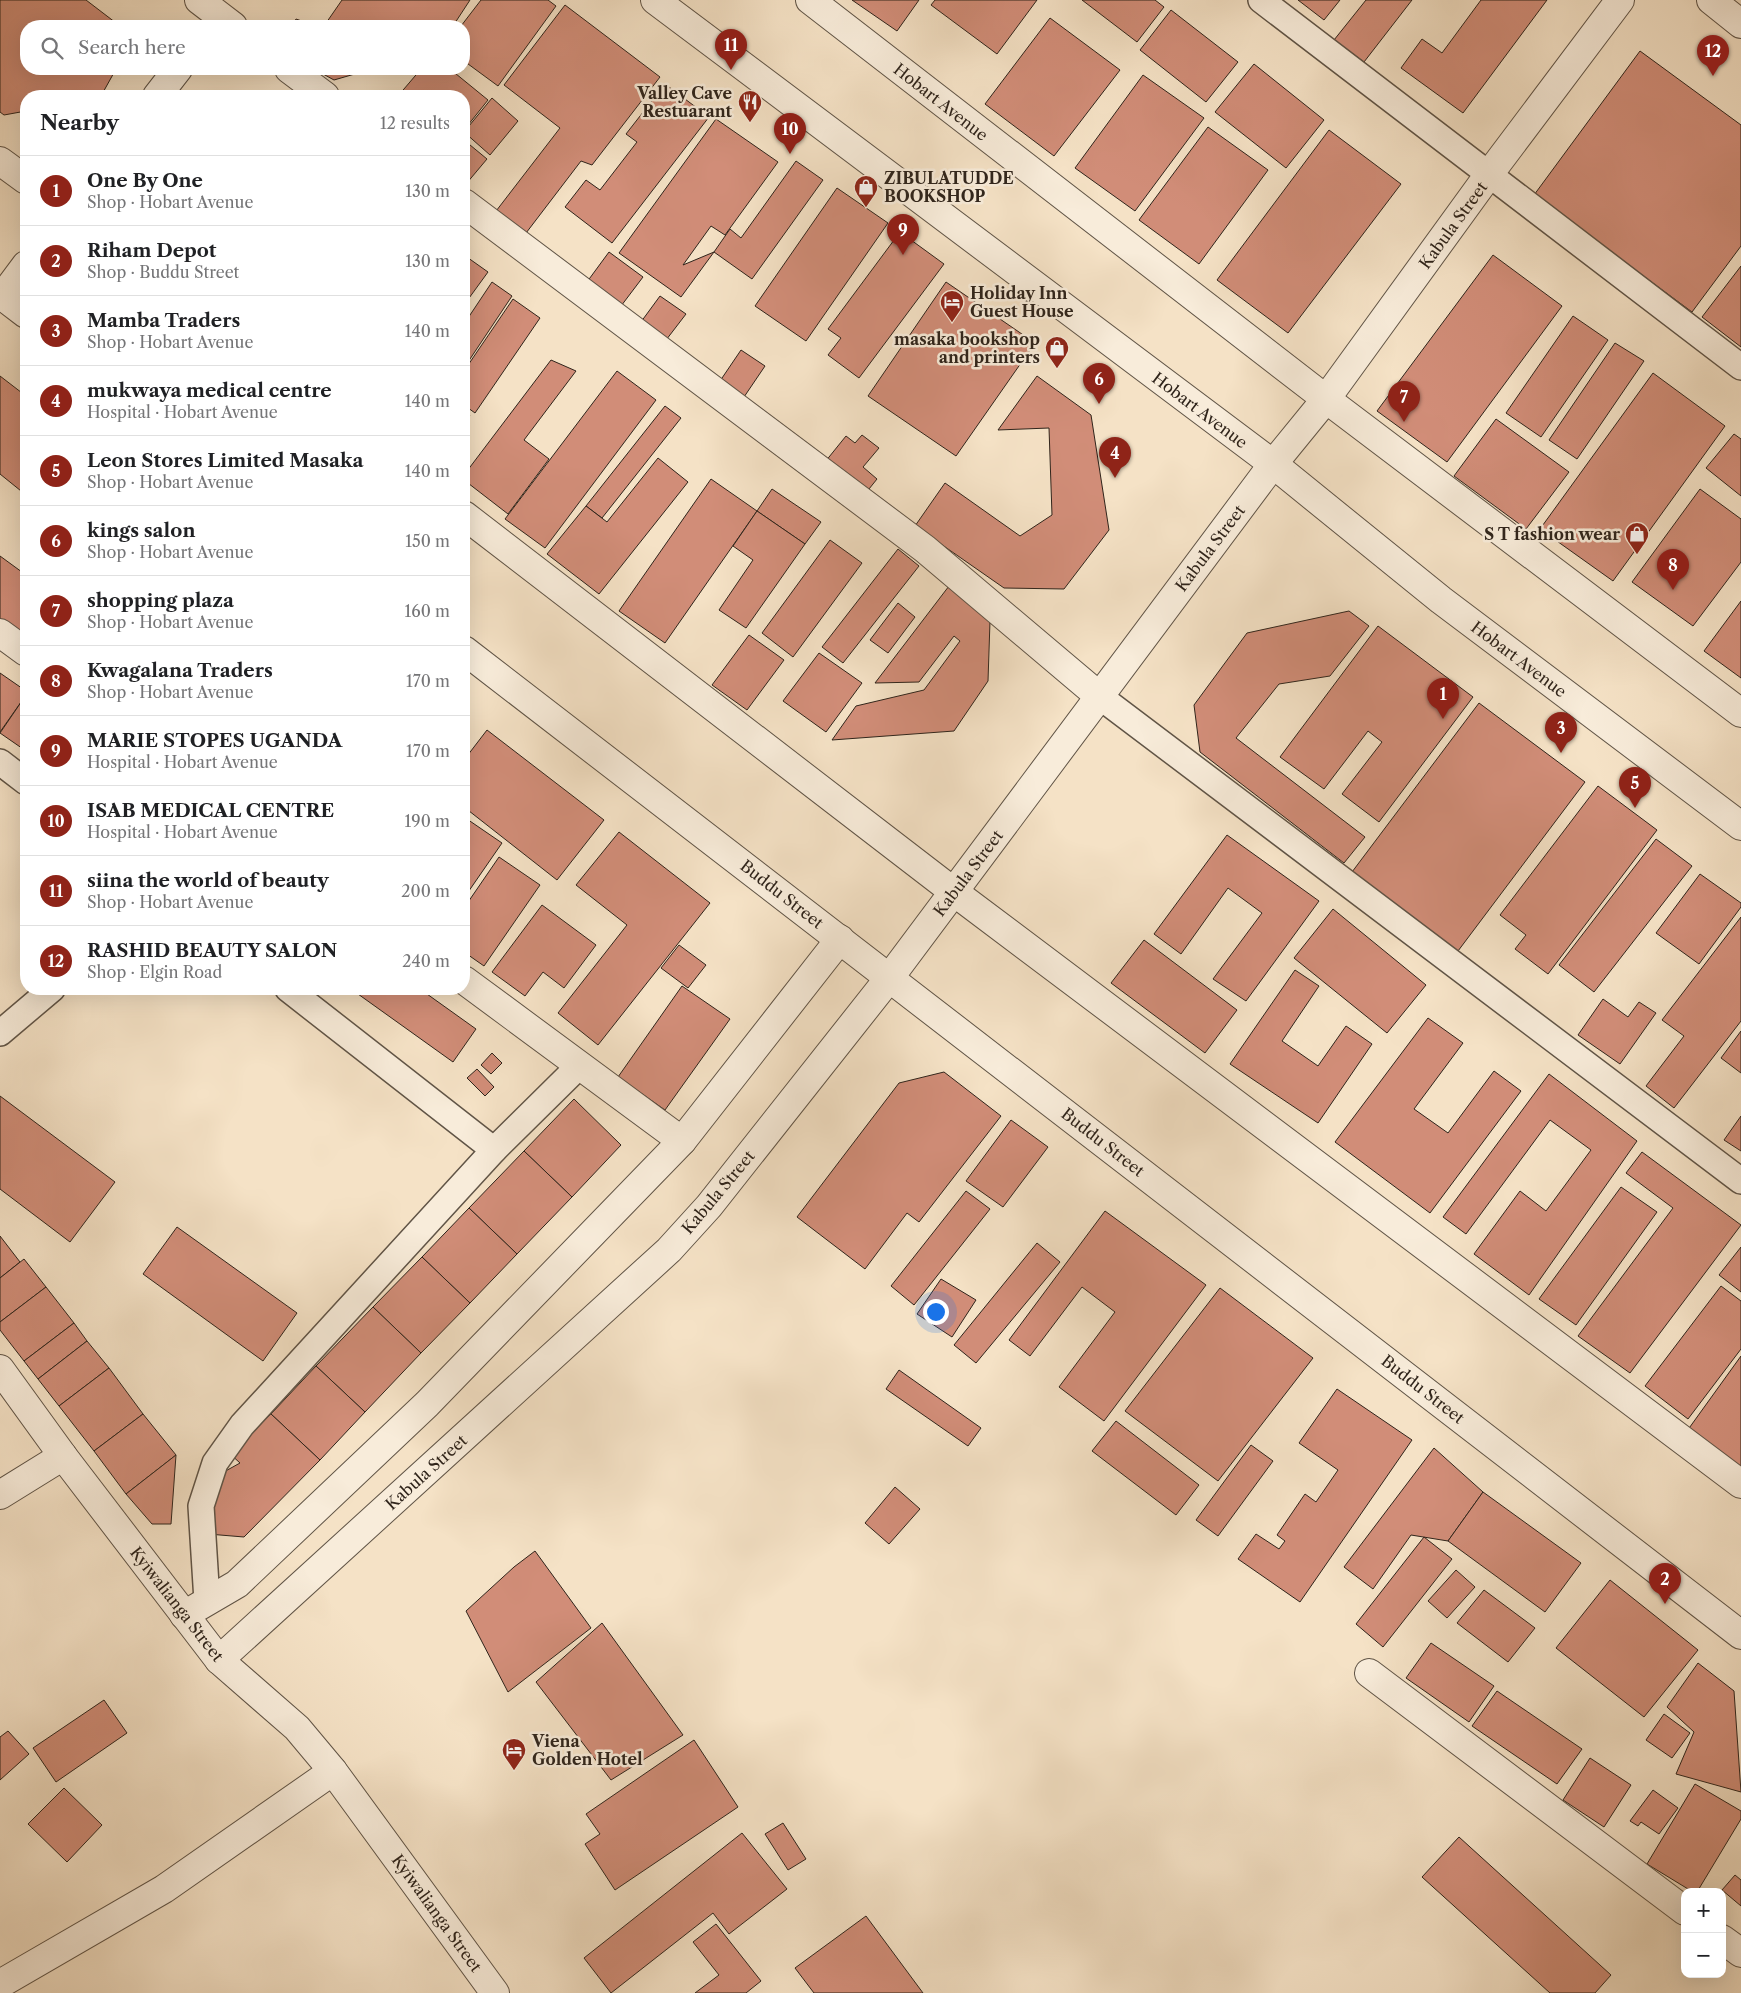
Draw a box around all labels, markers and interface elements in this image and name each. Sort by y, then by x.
search box [20,20,470,75]
pin: 11 [715,29,747,70]
icon: search [38,34,66,62]
pin: 12 [1697,35,1729,76]
text: Search here [78,36,186,59]
street label: Hobart Avenue [890,59,992,145]
place label: Valley Cave Restuarant [636,83,733,121]
restaurant icon: Valley Cave Restuarant [737,89,763,123]
text: Nearby [40,110,119,135]
text: 12 results [380,113,450,133]
pin: 10 [774,113,806,154]
place label: ZIBULATUDDE BOOKSHOP [884,168,1014,206]
text: One By One [87,169,203,192]
shop icon: ZIBULATUDDE BOOKSHOP [853,174,879,208]
street label: Kabula Street [1415,177,1492,273]
text: 1 [52,181,60,201]
text: 130 m [405,181,450,201]
text: Shop · Hobart Avenue [87,192,253,212]
pin: 9 [887,214,919,255]
text: Riham Depot [87,239,216,262]
text: 2 [51,251,61,271]
text: 130 m [405,251,450,271]
text: Shop · Buddu Street [87,262,239,282]
place label: Holiday Inn Guest House [970,283,1074,321]
hotel icon: Holiday Inn Guest House [939,289,965,323]
text: Mamba Traders [87,309,240,332]
text: 3 [51,321,61,341]
text: 140 m [405,321,450,341]
place label: masaka bookshop and printers [894,329,1040,367]
text: Shop · Hobart Avenue [87,332,253,352]
shop icon: masaka bookshop and printers [1044,335,1070,369]
pin: 6 [1083,363,1115,404]
street label: Hobart Avenue [1148,368,1252,452]
text: mukwaya medical centre [87,379,332,402]
pin: 7 [1388,381,1420,422]
text: 4 [51,391,61,411]
text: 140 m [405,391,450,411]
text: Hospital · Hobart Avenue [87,402,278,422]
pin: 4 [1099,437,1131,478]
text: Leon Stores Limited Masaka [87,449,363,472]
text: 5 [52,461,60,481]
text: 140 m [405,461,450,481]
text: Shop · Hobart Avenue [87,472,253,492]
street label: Kabula Street [1171,501,1249,595]
text: kings salon [87,519,195,542]
shop icon: S T fashion wear [1624,521,1650,555]
place label: S T fashion wear [1484,524,1620,544]
text: 6 [51,531,61,551]
text: 150 m [405,531,450,551]
text: Shop · Hobart Avenue [87,542,253,562]
pin: 8 [1657,549,1689,590]
text: shopping plaza [87,589,234,612]
text: 7 [52,601,60,621]
text: 160 m [405,601,450,621]
text: Shop · Hobart Avenue [87,612,253,632]
street label: Hobart Avenue [1467,617,1571,701]
text: Kwagalana Traders [87,659,273,682]
text: 8 [51,671,61,691]
text: 170 m [406,671,450,691]
pin: 1 [1427,678,1459,719]
text: Shop · Hobart Avenue [87,682,253,702]
pin: 3 [1545,712,1577,753]
text: MARIE STOPES UGANDA [87,729,342,752]
text: 9 [51,741,61,761]
text: 170 m [406,741,450,761]
text: Hospital · Hobart Avenue [87,752,278,772]
pin: 5 [1619,767,1651,808]
text: ISAB MEDICAL CENTRE [87,799,334,822]
text: 10 [47,811,65,831]
text: 190 m [405,811,450,831]
text: Hospital · Hobart Avenue [87,822,278,842]
street label: Kabula Street [929,826,1007,920]
street label: Buddu Street [736,855,828,933]
text: siina the world of beauty [87,869,329,892]
text: 11 [49,881,63,901]
text: 200 m [401,881,450,901]
text: Shop · Hobart Avenue [87,892,253,912]
text: RASHID BEAUTY SALON [87,939,337,962]
text: 12 [48,951,64,971]
text: 240 m [402,951,450,971]
text: Shop · Elgin Road [87,962,222,982]
street label: Buddu Street [1057,1103,1149,1181]
street label: Kabula Street [677,1146,759,1238]
your location [923,1299,949,1325]
street label: Buddu Street [1377,1350,1469,1428]
street label: Kabula Street [381,1430,471,1514]
street label: Kyiwalianga Street [126,1543,228,1666]
pin: 2 [1649,1563,1681,1604]
place label: Viena Golden Hotel [531,1731,643,1769]
hotel icon: Viena Golden Hotel [501,1737,527,1771]
street label: Kyiwalianga Street [388,1850,486,1976]
map controls [1681,1888,1726,1978]
button: + [1681,1888,1726,1933]
button: − [1681,1933,1726,1978]

